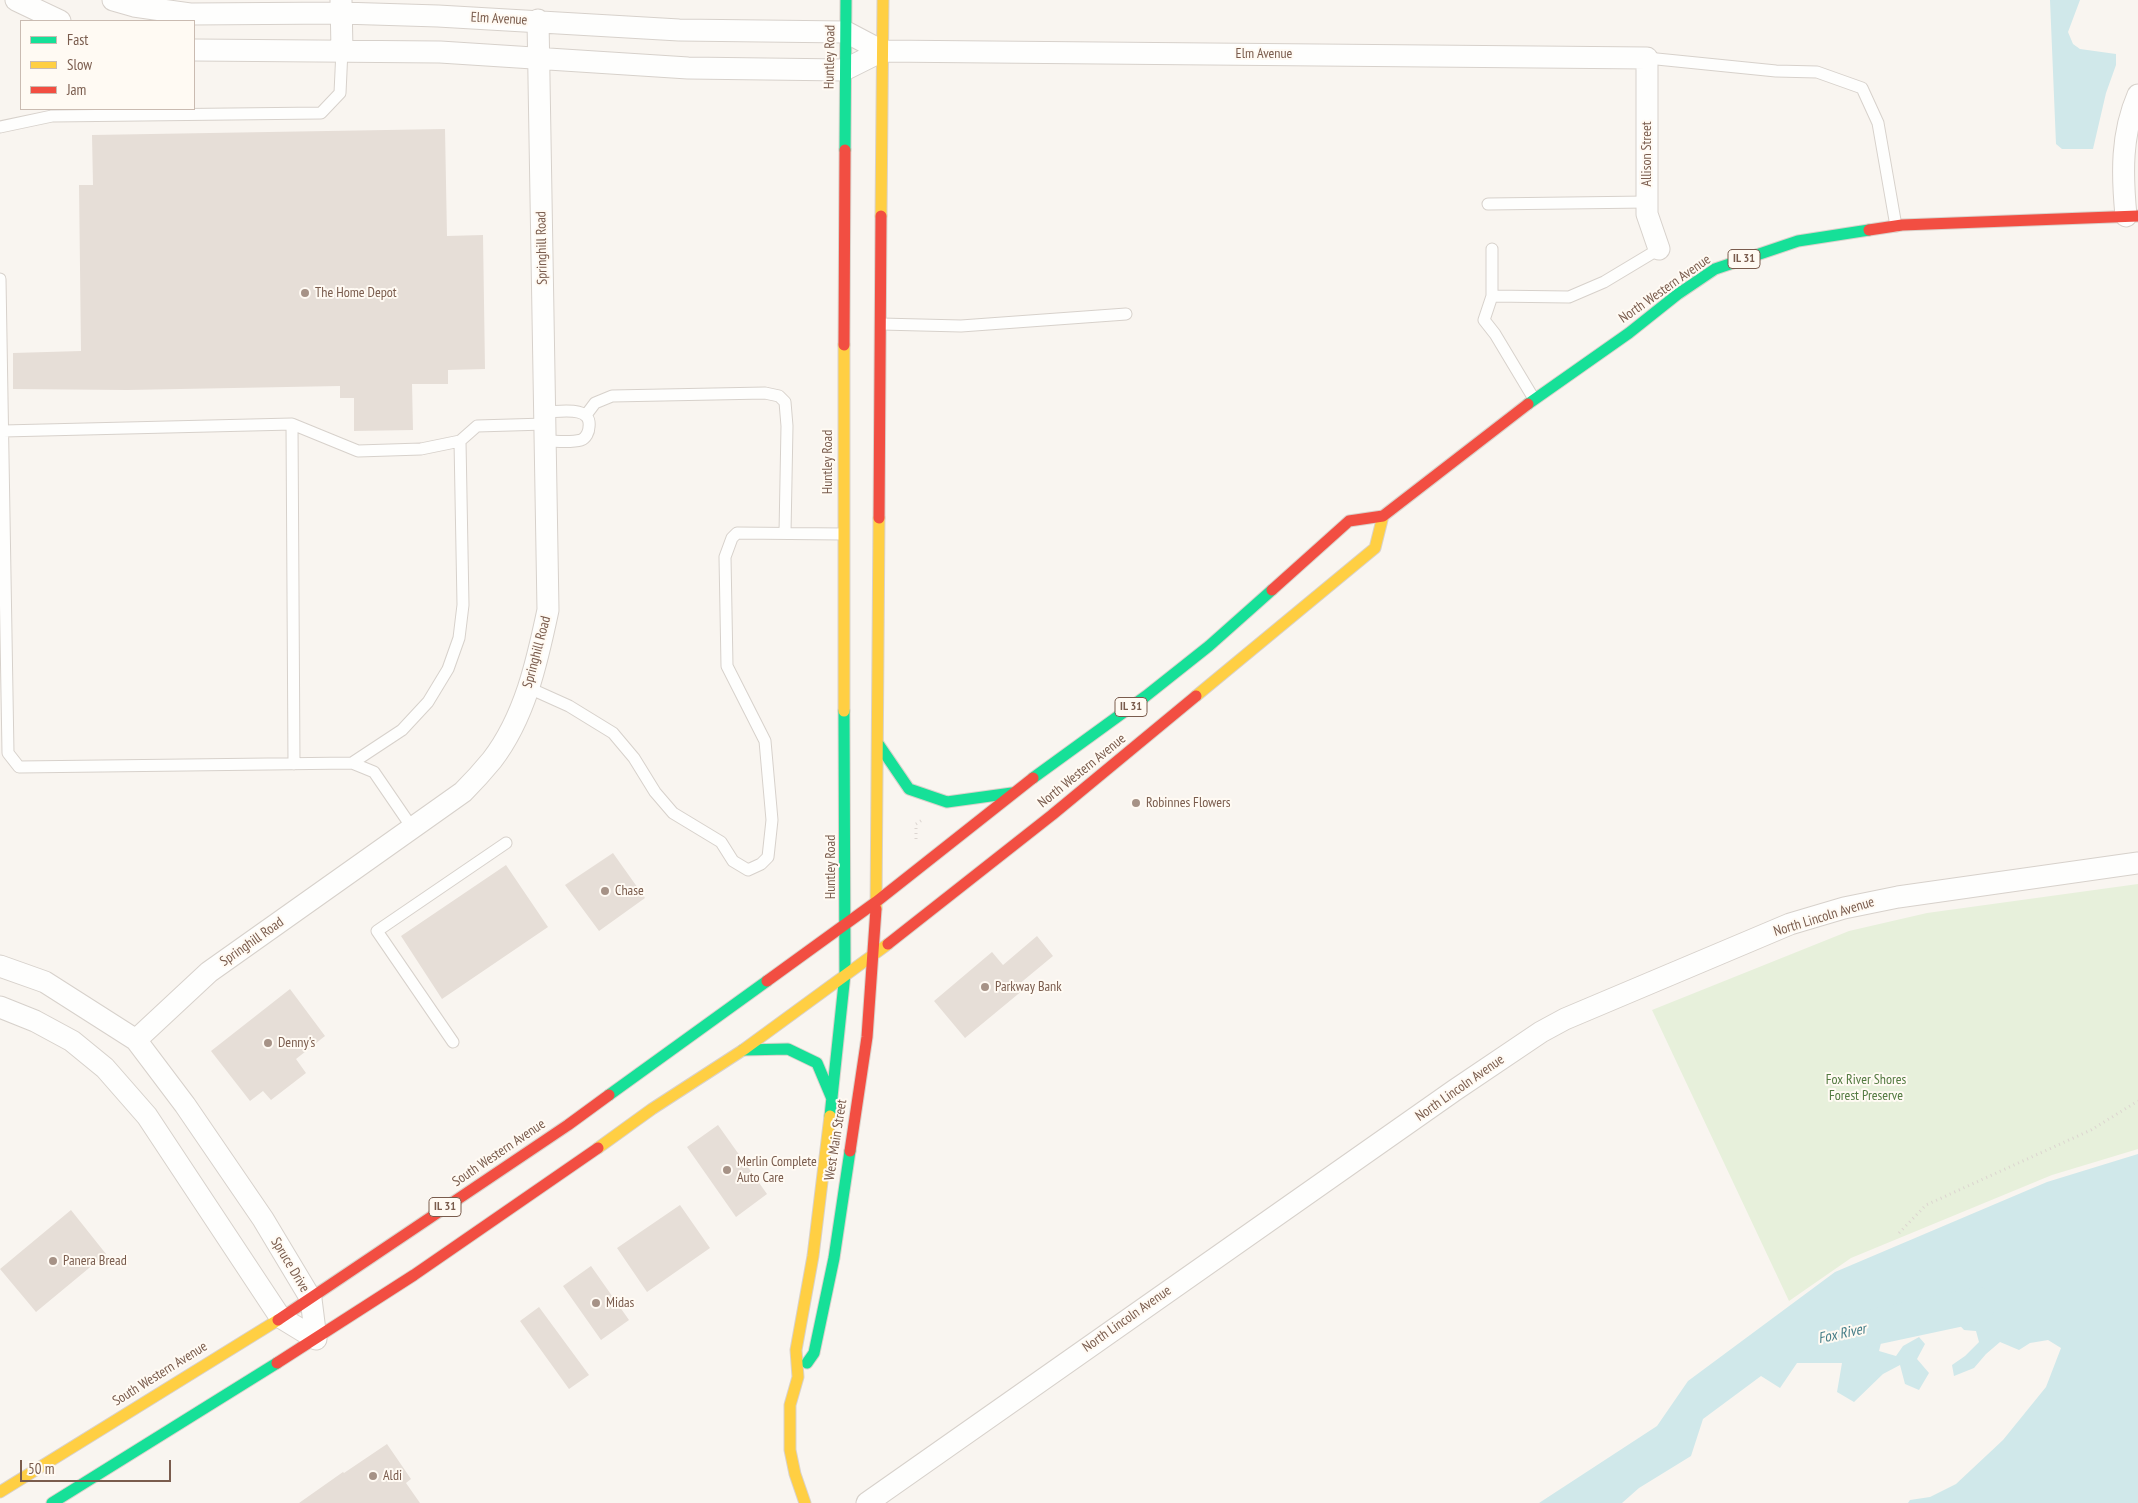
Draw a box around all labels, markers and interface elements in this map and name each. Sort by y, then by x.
street label: Elm Avenue [470,9,528,29]
legend [20,20,195,110]
street label: Huntley Road [821,25,839,89]
text: Fast [67,30,88,49]
street label: Elm Avenue [1236,46,1292,62]
text: Slow [67,55,92,74]
text: Jam [67,80,86,99]
street label: Allison Street [1639,121,1655,187]
street label: Springhill Road [533,211,551,285]
road number: IL 31 [1728,250,1760,268]
street label: North Western Avenue [1616,251,1714,327]
place label: The Home Depot [315,285,397,301]
marker: The Home Depot [299,287,311,299]
street label: Huntley Road [820,430,836,494]
street label: Springhill Road [519,614,555,690]
road number: IL 31 [1115,698,1147,716]
street label: North Western Avenue [1035,730,1129,812]
place label: Robinnes Flowers [1146,795,1231,811]
marker: Robinnes Flowers [1130,797,1142,809]
street label: Huntley Road [823,835,839,899]
place label: Chase [615,883,644,899]
marker: Chase [599,885,611,897]
street label: North Lincoln Avenue [1772,894,1876,940]
street label: Springhill Road [217,914,287,970]
place label: Parkway Bank [995,979,1062,995]
marker: Parkway Bank [979,981,991,993]
place label: Denny's [278,1035,315,1051]
marker: Denny's [262,1037,274,1049]
street label: North Lincoln Avenue [1412,1051,1508,1125]
park label: Fox River Shores Forest Preserve [1826,1072,1906,1104]
street label: West Main Street [821,1098,851,1182]
street label: South Western Avenue [449,1116,549,1190]
place label: Merlin Complete Auto Care [737,1154,817,1186]
marker: Merlin Complete Auto Care [721,1164,733,1176]
road number: IL 31 [429,1198,461,1216]
street label: Spruce Drive [267,1235,313,1295]
place label: Panera Bread [63,1253,127,1269]
marker: Panera Bread [47,1255,59,1267]
street label: North Lincoln Avenue [1079,1282,1175,1356]
place label: Midas [606,1295,634,1311]
marker: Midas [590,1297,602,1309]
water label: Fox River [1816,1320,1868,1348]
street label: South Western Avenue [110,1338,210,1410]
scale bar [22,1450,174,1482]
text: 50 m [28,1459,54,1478]
place label: Aldi [383,1468,402,1484]
marker: Aldi [367,1470,379,1482]

